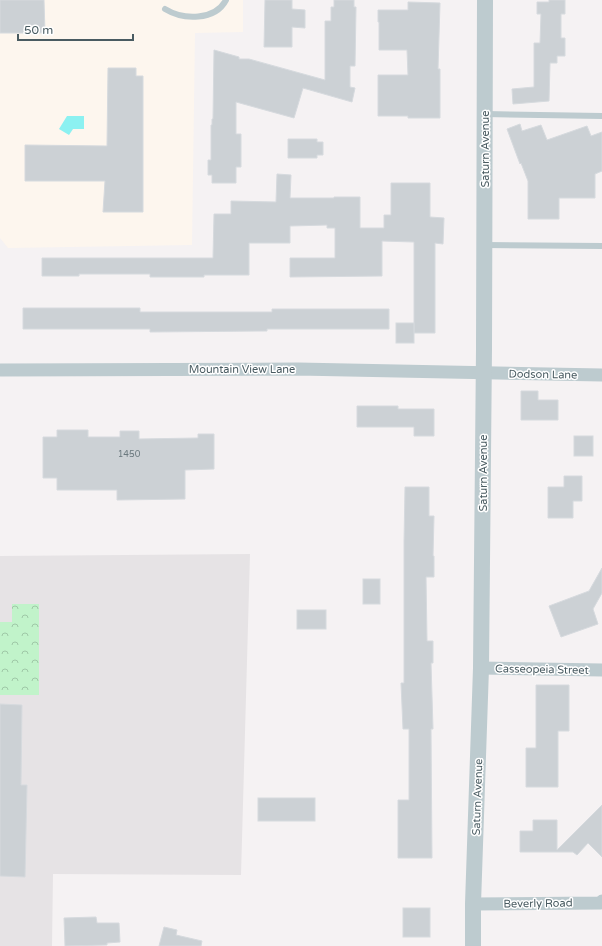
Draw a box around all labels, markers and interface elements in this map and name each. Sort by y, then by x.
scale bar [18,16,133,42]
text: 50 m [24,23,53,37]
street label: Saturn Avenue [479,111,492,187]
street label: Mountain View Lane [189,363,295,376]
street label: Dodson Lane [509,367,577,382]
street label: Saturn Avenue [477,435,490,511]
house number: 1450 [118,449,141,460]
street label: Casseopeia Street [495,662,589,677]
street label: Saturn Avenue [470,758,485,836]
street label: Beverly Road [503,896,573,911]

